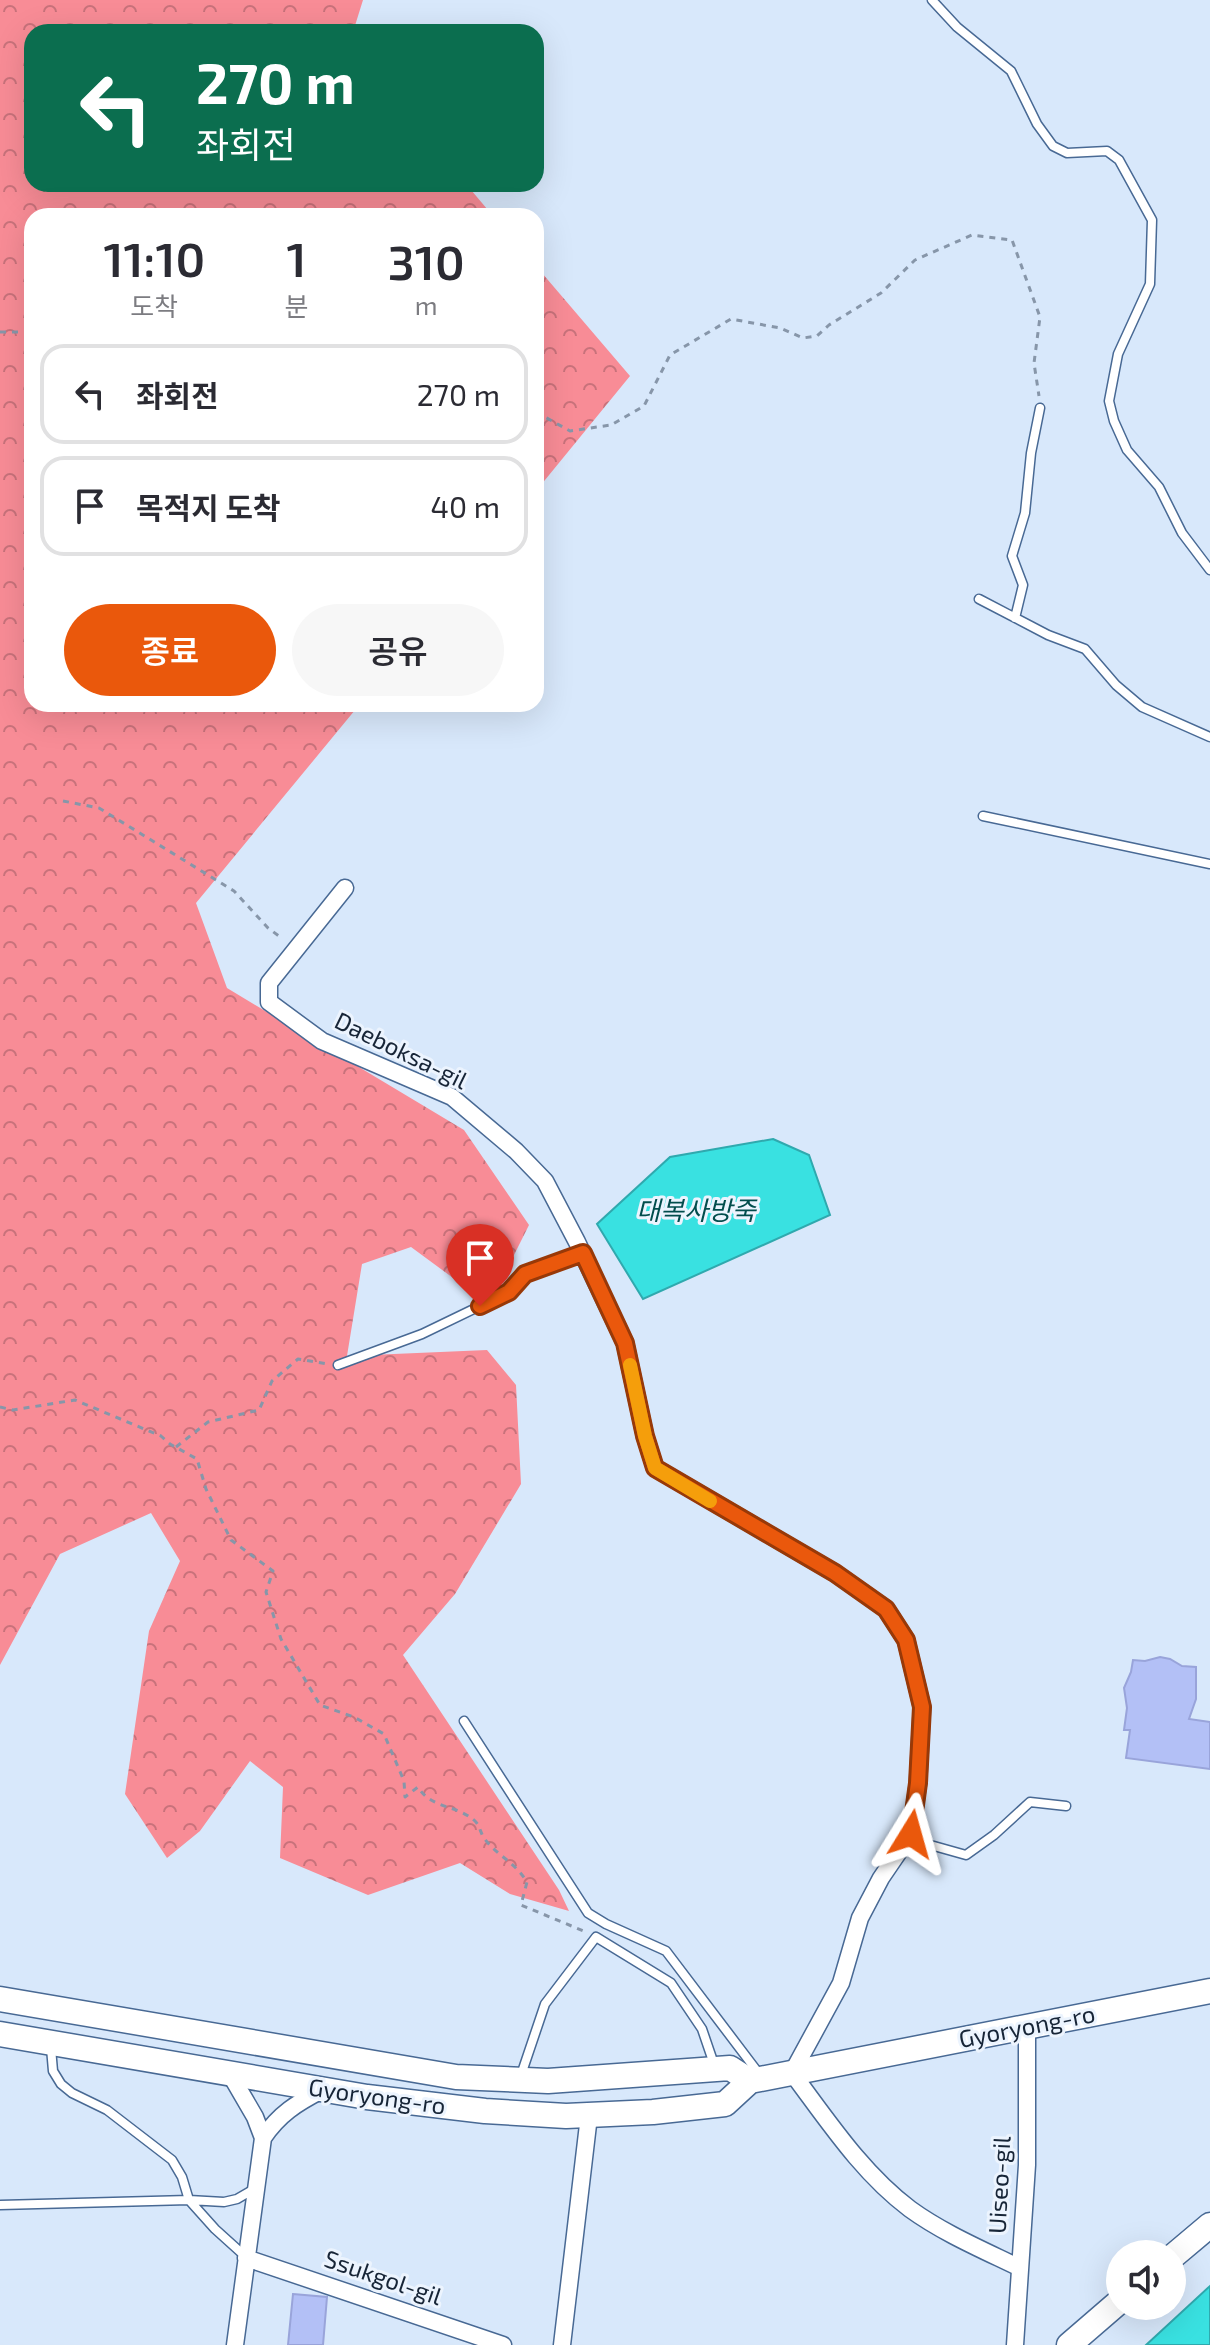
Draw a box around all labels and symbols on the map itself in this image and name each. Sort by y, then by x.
street label: Daeboksa-gil [331,1005,473,1094]
water label: 대복사방죽 [636,1194,758,1225]
pin [446,1224,514,1306]
position arrow [869,1792,953,1876]
street label: Gyoryong-ro [956,1998,1097,2053]
street label: Gyoryong-ro [307,2072,448,2119]
street label: Uiseo-gil [981,2135,1016,2235]
street label: Ssukgol-gil [321,2243,446,2310]

